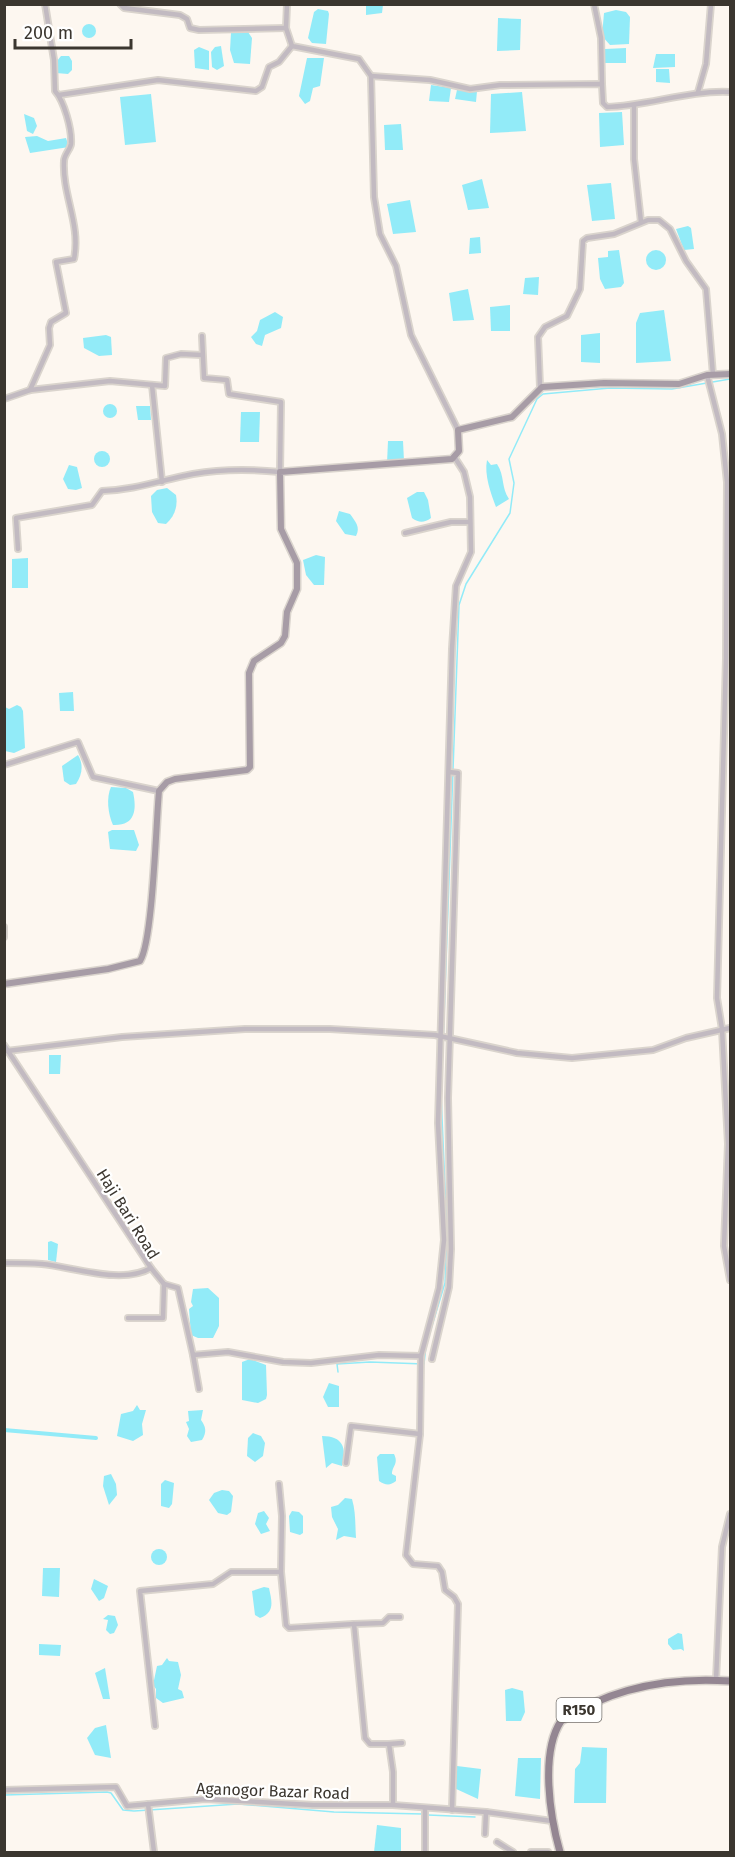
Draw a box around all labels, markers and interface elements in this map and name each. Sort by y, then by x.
scale bar [15,12,130,50]
text: 200 m [24,22,73,44]
street label: Haji Bari Road [93,1165,163,1263]
road number: R150 [556,1698,602,1722]
street label: Aganogor Bazar Road [196,1779,350,1803]

